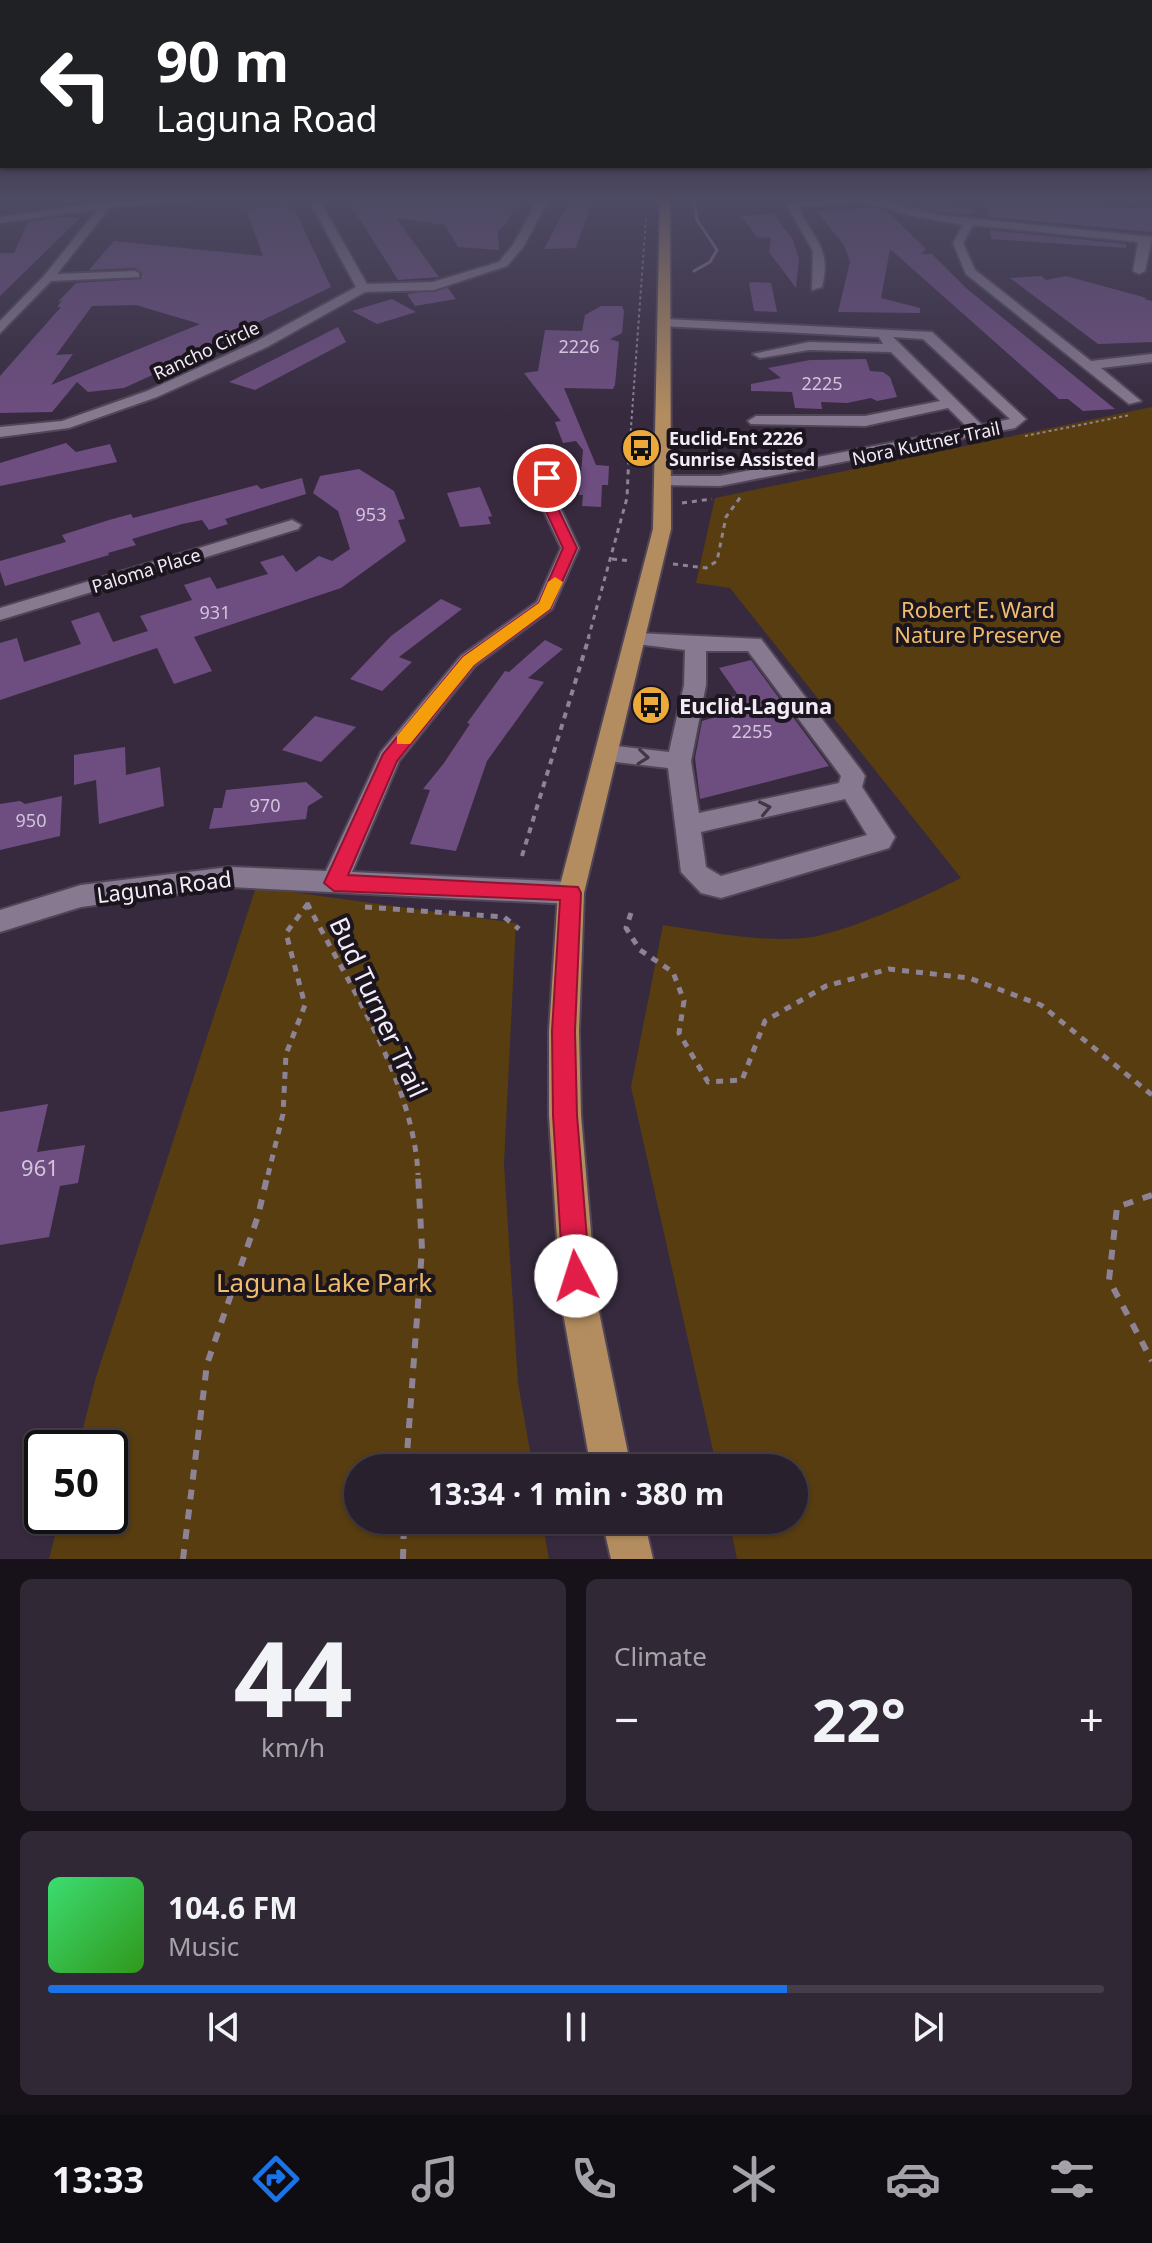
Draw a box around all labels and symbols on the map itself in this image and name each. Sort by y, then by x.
street label: Rancho Circle [149,315,263,385]
house number: 2226 [558,334,600,358]
house number: 2225 [801,371,843,395]
street label: Nora Kuttner Trail [850,416,1002,470]
place label: Euclid-Ent 2226 Sunrise Assisted [669,426,815,471]
bus stop icon: Euclid-Ent 2226 Sunrise Assisted [620,427,662,469]
pin [513,444,581,512]
house number: 953 [356,502,386,526]
street label: Paloma Place [89,542,203,598]
park label: Robert E. Ward Nature Preserve [894,594,1062,649]
house number: 931 [200,600,230,624]
bus stop icon: Euclid-Laguna [630,684,672,726]
place label: Euclid-Laguna [679,690,832,720]
house number: 2255 [731,719,773,743]
one-way arrow [637,749,650,766]
house number: 970 [250,793,280,817]
one-way arrow [758,800,771,817]
house number: 950 [16,808,46,832]
street label: Laguna Road [95,863,233,909]
street label: Bud Turner Trail [321,911,437,1103]
house number: 961 [21,1152,59,1182]
position arrow [534,1234,618,1318]
park label: Laguna Lake Park [216,1264,432,1300]
speed limit sign: 50 [24,1430,128,1534]

